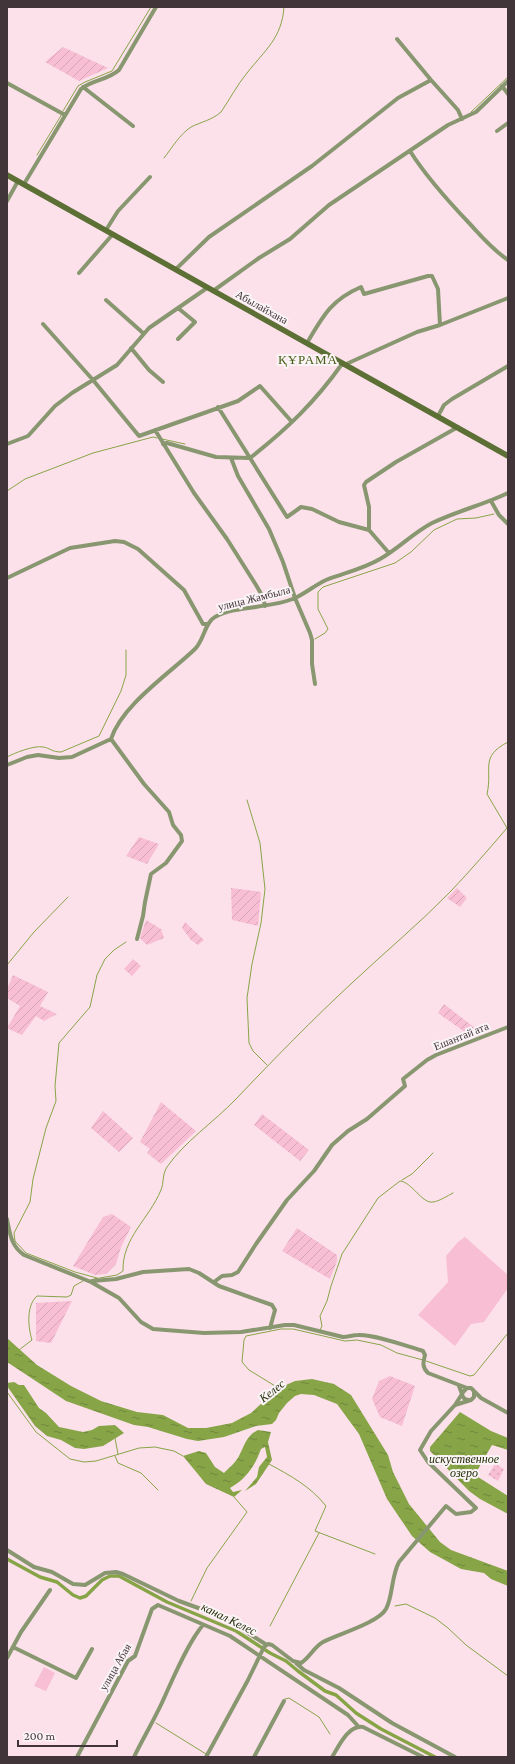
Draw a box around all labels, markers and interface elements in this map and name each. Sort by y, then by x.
street label: Абылайхана [234,288,290,326]
district label: ҚҰРАМА [278,352,338,367]
street label: улица Жамбыла [217,583,291,613]
street label: Ешантай ата [432,1020,490,1052]
water label: Келес [256,1376,288,1406]
water label: искуственное озеро [429,1452,500,1480]
water label: канал Келес [199,1600,259,1639]
street label: улица Абая [97,1641,133,1693]
scale bar [18,1722,117,1748]
text: 200 m [24,1729,56,1743]

